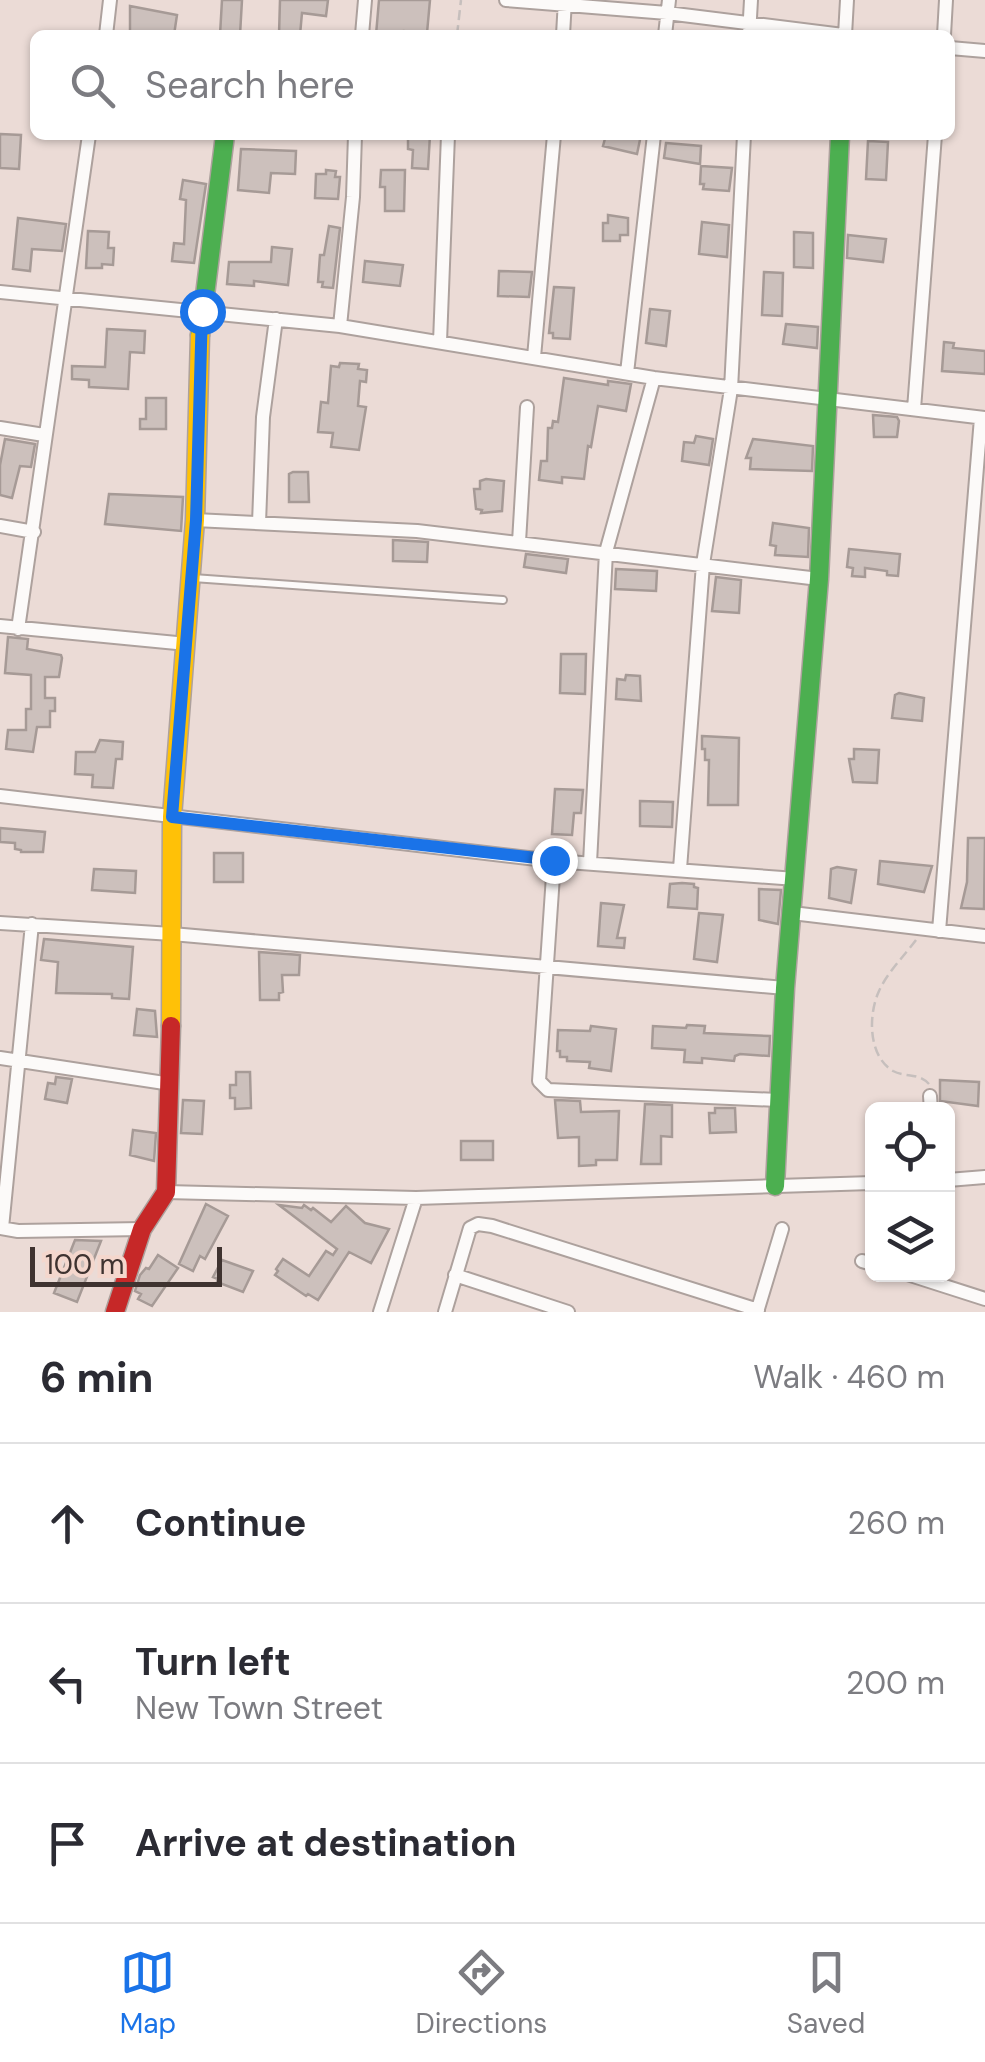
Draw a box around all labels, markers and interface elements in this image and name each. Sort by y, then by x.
search box [30,30,955,140]
icon: search [65,58,120,113]
text: Search here [145,60,355,110]
route start [180,289,226,335]
route end [532,838,578,884]
map controls [865,1102,955,1282]
button: locate [865,1102,955,1192]
button: layers [865,1192,955,1282]
scale bar [30,1242,222,1286]
text: 100 m [45,1246,124,1283]
text: 6 min [40,1350,153,1405]
text: Walk · 460 m [753,1356,945,1398]
icon: ahead [40,1496,95,1551]
text: Continue [135,1498,306,1548]
text: 260 m [848,1502,945,1544]
text: Turn left [135,1637,291,1687]
icon: left [40,1656,95,1711]
text: 200 m [846,1662,945,1704]
text: New Town Street [135,1687,383,1729]
icon: arrive [40,1816,95,1871]
text: Arrive at destination [135,1818,517,1868]
tab: Map [120,1945,176,2042]
tab: Directions [416,1945,547,2042]
tab: Saved [787,1945,865,2042]

